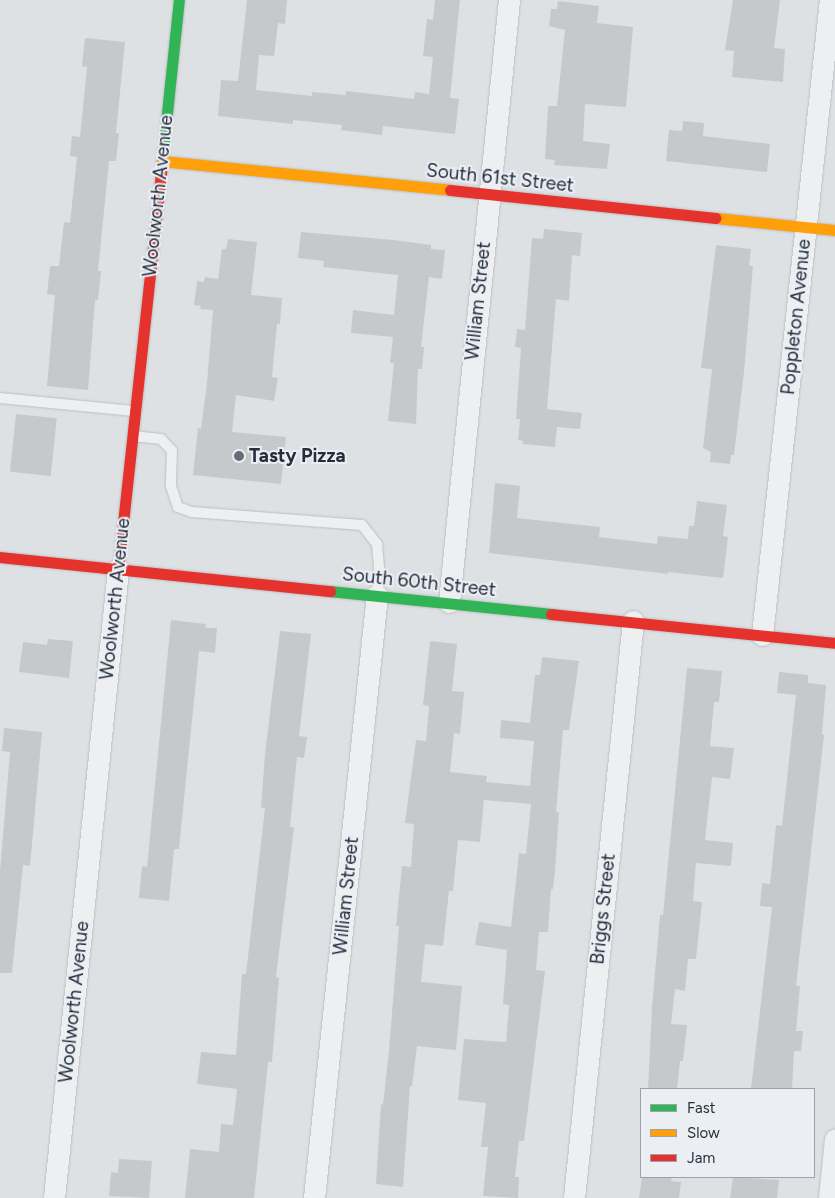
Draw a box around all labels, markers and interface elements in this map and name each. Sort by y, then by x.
street label: Woolworth Avenue [138,114,178,278]
street label: South 61st Street [425,159,575,197]
street label: Poppleton Avenue [776,238,816,396]
street label: William Street [460,241,496,361]
place label: Tasty Pizza [249,445,346,467]
marker: Tasty Pizza [233,450,245,462]
street label: Woolworth Avenue [95,517,135,681]
street label: South 60th Street [341,563,497,601]
street label: William Street [328,836,364,956]
street label: Briggs Street [586,852,620,966]
street label: Woolworth Avenue [54,920,94,1084]
legend [640,1088,815,1178]
text: Fast [687,1099,715,1117]
text: Slow [687,1124,720,1142]
text: Jam [687,1149,715,1167]

